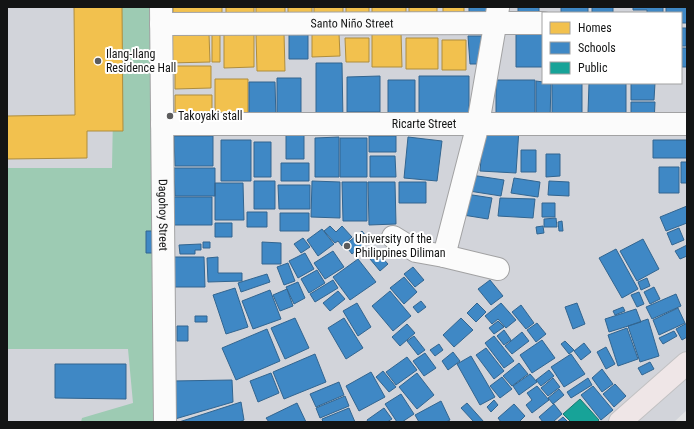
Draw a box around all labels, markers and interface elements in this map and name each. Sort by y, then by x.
legend [542,12,682,84]
street label: Santo Niño Street [310,16,394,31]
text: Homes [578,21,612,35]
text: Schools [578,41,616,55]
place label: Ilang-Ilang Residence Hall [106,47,176,75]
marker: Ilang-Ilang Residence Hall [93,56,103,66]
text: Public [578,61,608,75]
place label: Takoyaki stall [178,109,243,123]
marker: Takoyaki stall [165,111,175,121]
street label: Ricarte Street [392,117,457,131]
street label: Dagohoy Street [156,179,170,252]
place label: University of the Philippines Diliman [355,232,446,260]
marker: University of the Philippines Diliman [342,241,352,251]

